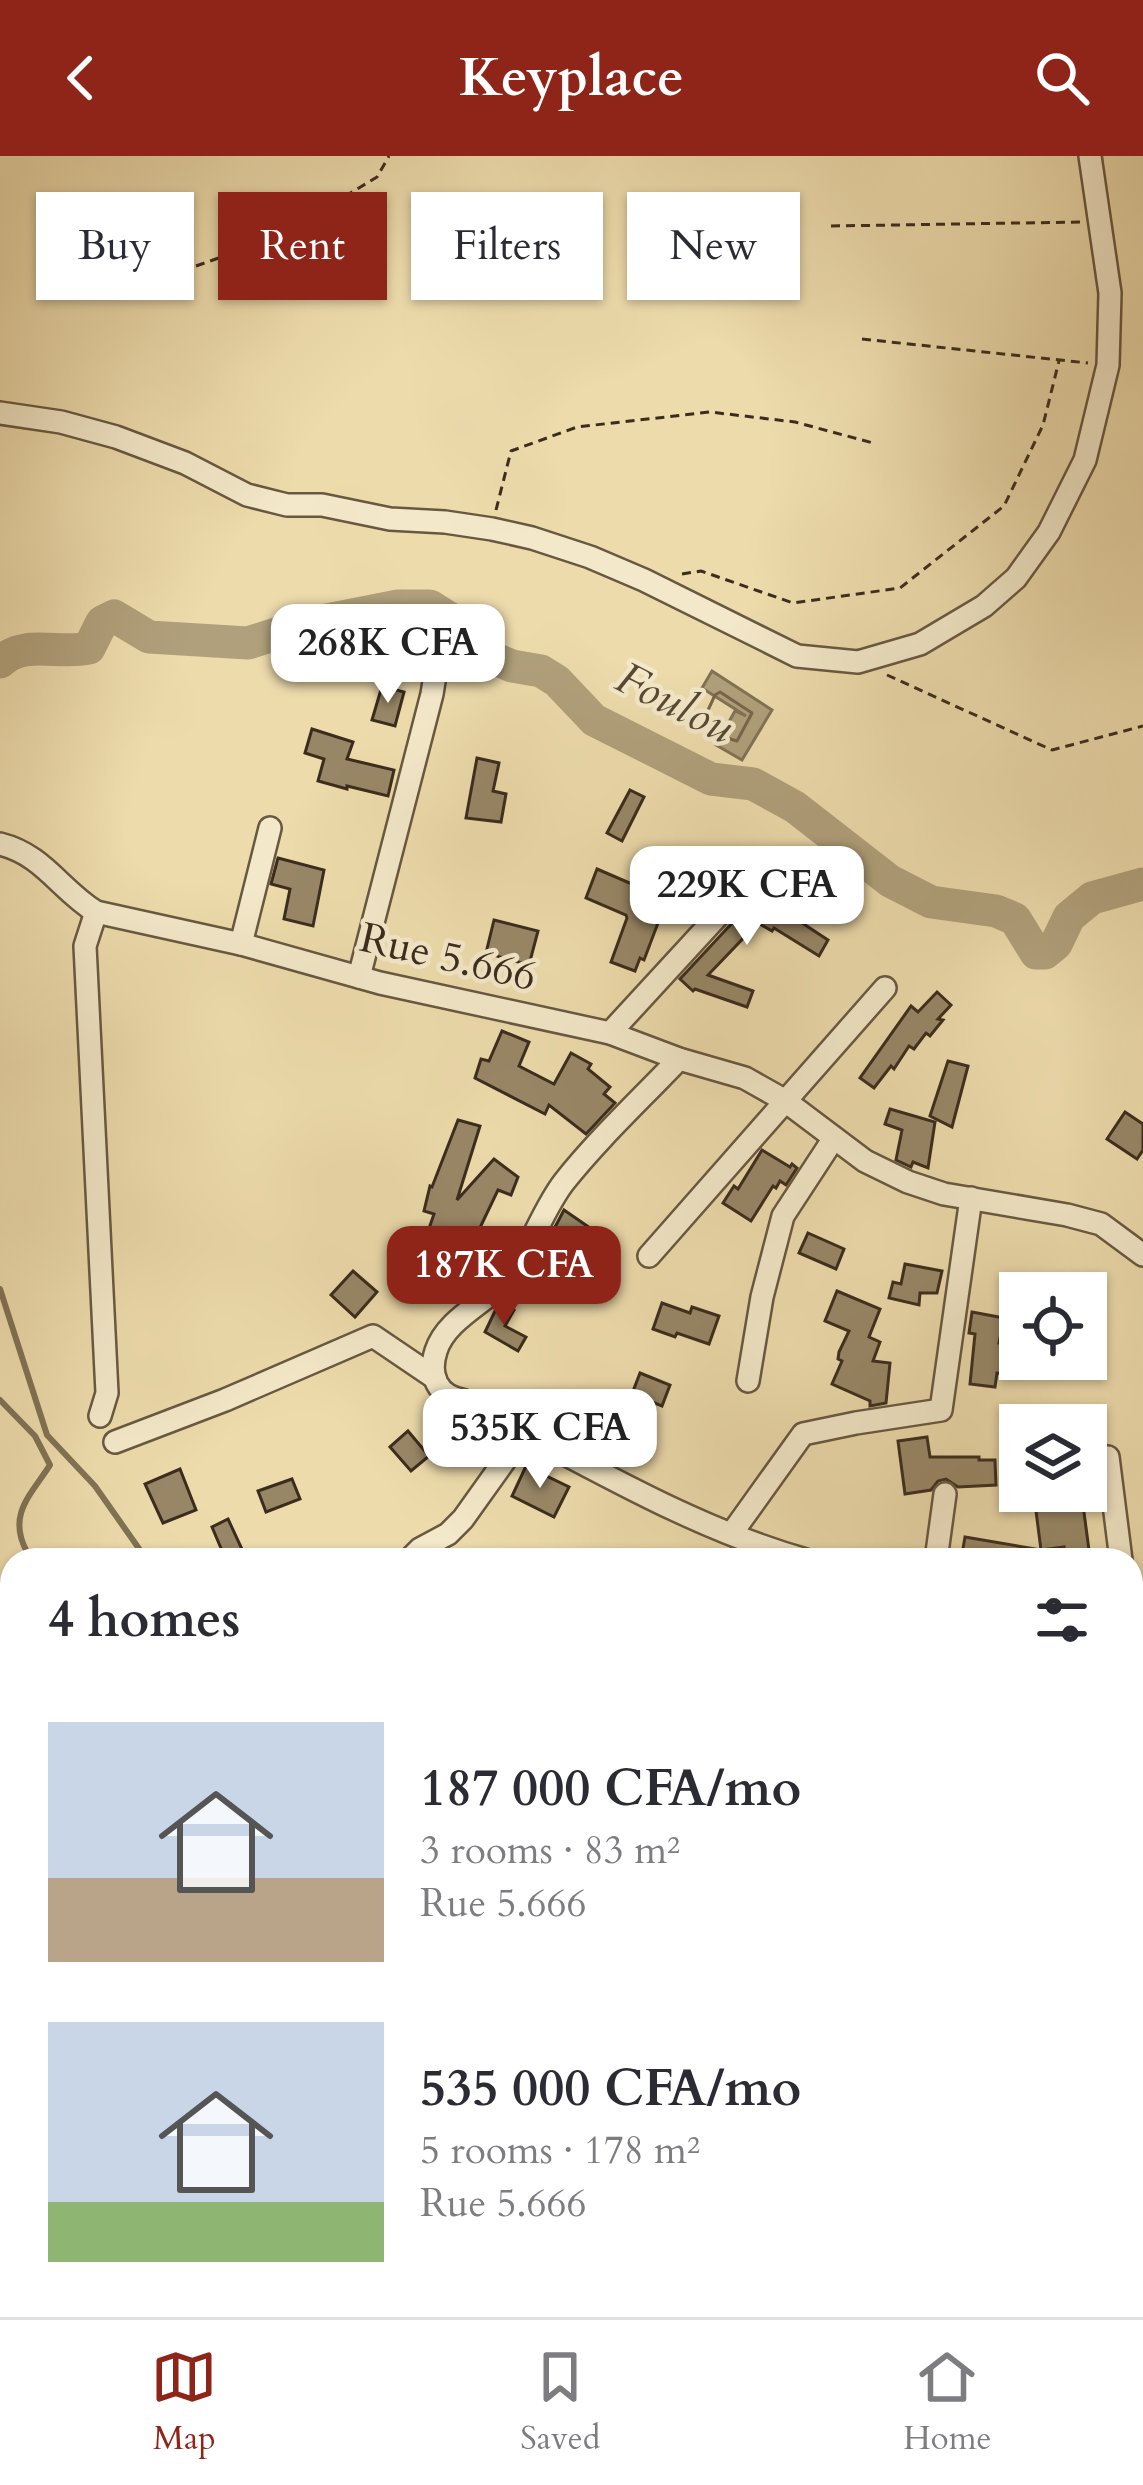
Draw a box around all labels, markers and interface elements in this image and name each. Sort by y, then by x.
text: Keyplace [459,42,684,115]
icon: back [48,45,114,111]
icon: search [1029,45,1095,111]
chip: Buy [36,192,194,300]
chip: Rent [218,192,387,300]
chip: Filters [411,192,603,300]
chip: New [627,192,800,300]
pin: 268K CFA [264,604,512,706]
text: 268K CFA [298,616,478,669]
water label: Foulou [606,648,744,758]
pin: 229K CFA [623,846,871,948]
text: 229K CFA [657,858,837,911]
street label: Rue 5.666 [354,909,542,1005]
pin: 187K CFA [380,1226,628,1328]
text: 187K CFA [414,1238,594,1291]
map controls [999,1272,1107,1512]
button: locate [999,1272,1107,1380]
pin: 535K CFA [416,1389,664,1491]
text: 535K CFA [450,1401,630,1454]
button: layers [999,1404,1107,1512]
text: 4 homes [48,1585,240,1655]
icon: filters [1029,1587,1095,1653]
text: 187 000 CFA/mo [420,1754,801,1824]
icon: home [144,1770,288,1914]
text: 3 rooms · 83 m² [420,1824,680,1877]
text: Rue 5.666 [420,1877,586,1930]
text: 535 000 CFA/mo [420,2054,801,2124]
icon: home [144,2070,288,2214]
text: 5 rooms · 178 m² [420,2124,700,2177]
text: Rue 5.666 [420,2177,586,2230]
tab: Map [151,2344,217,2461]
tab: Saved [520,2344,600,2461]
tab: Home [903,2344,992,2461]

